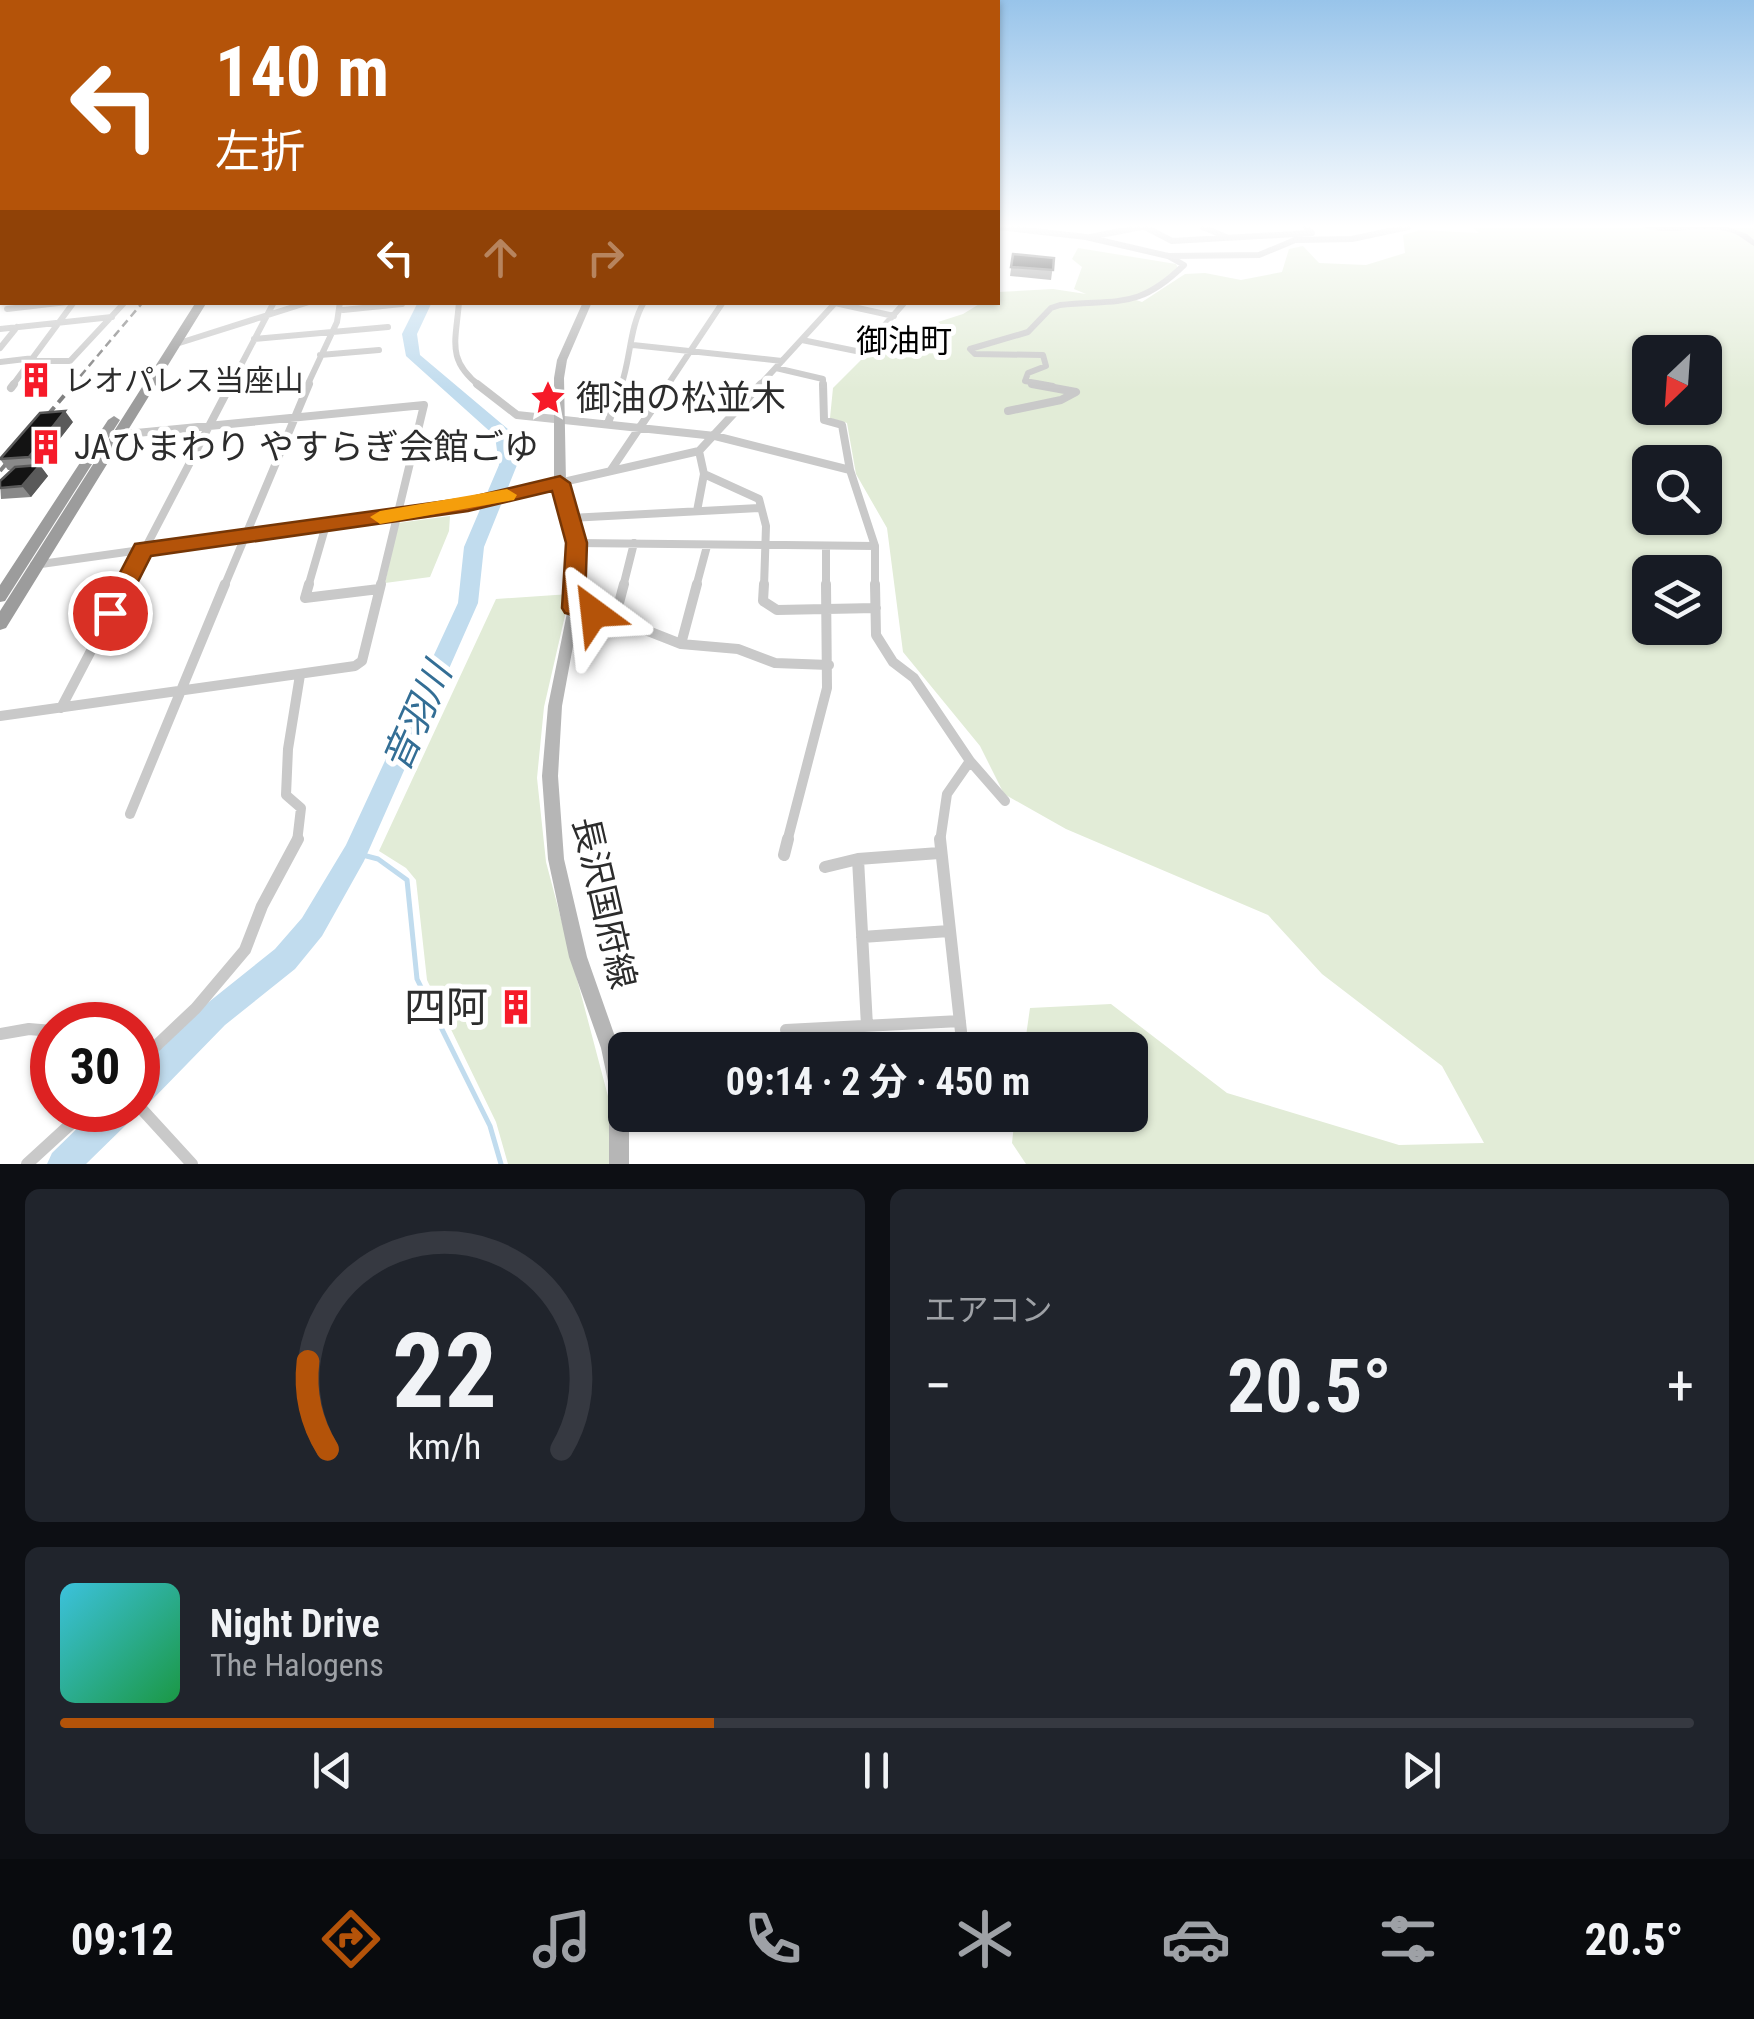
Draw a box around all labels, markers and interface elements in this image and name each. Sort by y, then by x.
text: 140 m [215,31,389,113]
icon: left [50,40,180,170]
text: 左折 [215,125,305,178]
icon: left [368,230,423,285]
icon: ahead [473,230,528,285]
icon: right [578,230,633,285]
district label: 御油町 [856,322,952,360]
north arrow [1632,335,1722,425]
map controls [1632,335,1722,645]
building icon: レオパレス当座山 [17,361,55,399]
place label: レオパレス当座山 [64,363,304,398]
place label: 御油の松並木 [576,378,786,419]
place icon: 御油の松並木 [529,379,567,417]
place label: JAひまわり やすらぎ会館ごゆ [74,427,539,468]
building icon: JAひまわり やすらぎ会館ごゆ [27,428,65,466]
button: search [1632,445,1722,535]
button: layers [1632,555,1722,645]
position arrow [542,561,646,665]
pin [68,571,153,656]
icon: arrive [83,586,138,641]
water label: 音羽川 [374,652,462,778]
street label: 長沢国府線 [564,813,644,993]
place label: 四阿 [404,983,488,1032]
building icon: 四阿 [497,988,535,1026]
speed limit sign: 30 [30,1002,160,1132]
text: 09:14 · 2 分 · 450 m [726,1060,1030,1104]
text: エアコン [925,1291,1053,1329]
text: 22 [392,1311,497,1432]
text: 20.5° [1227,1342,1392,1430]
text: − [925,1354,952,1418]
text: + [1667,1354,1694,1418]
text: km/h [408,1426,482,1468]
text: Night Drive [210,1602,380,1646]
text: The Halogens [210,1646,384,1684]
icon: previous [305,1743,360,1798]
icon: pause [849,1743,904,1798]
icon: next [1394,1743,1449,1798]
icon: directions [316,1904,386,1974]
icon: music [527,1904,597,1974]
icon: phone [738,1904,808,1974]
icon: climate [950,1904,1020,1974]
icon: car [1161,1904,1231,1974]
icon: filters [1373,1904,1443,1974]
text: 09:12 [71,1913,174,1966]
text: 20.5° [1584,1913,1683,1966]

